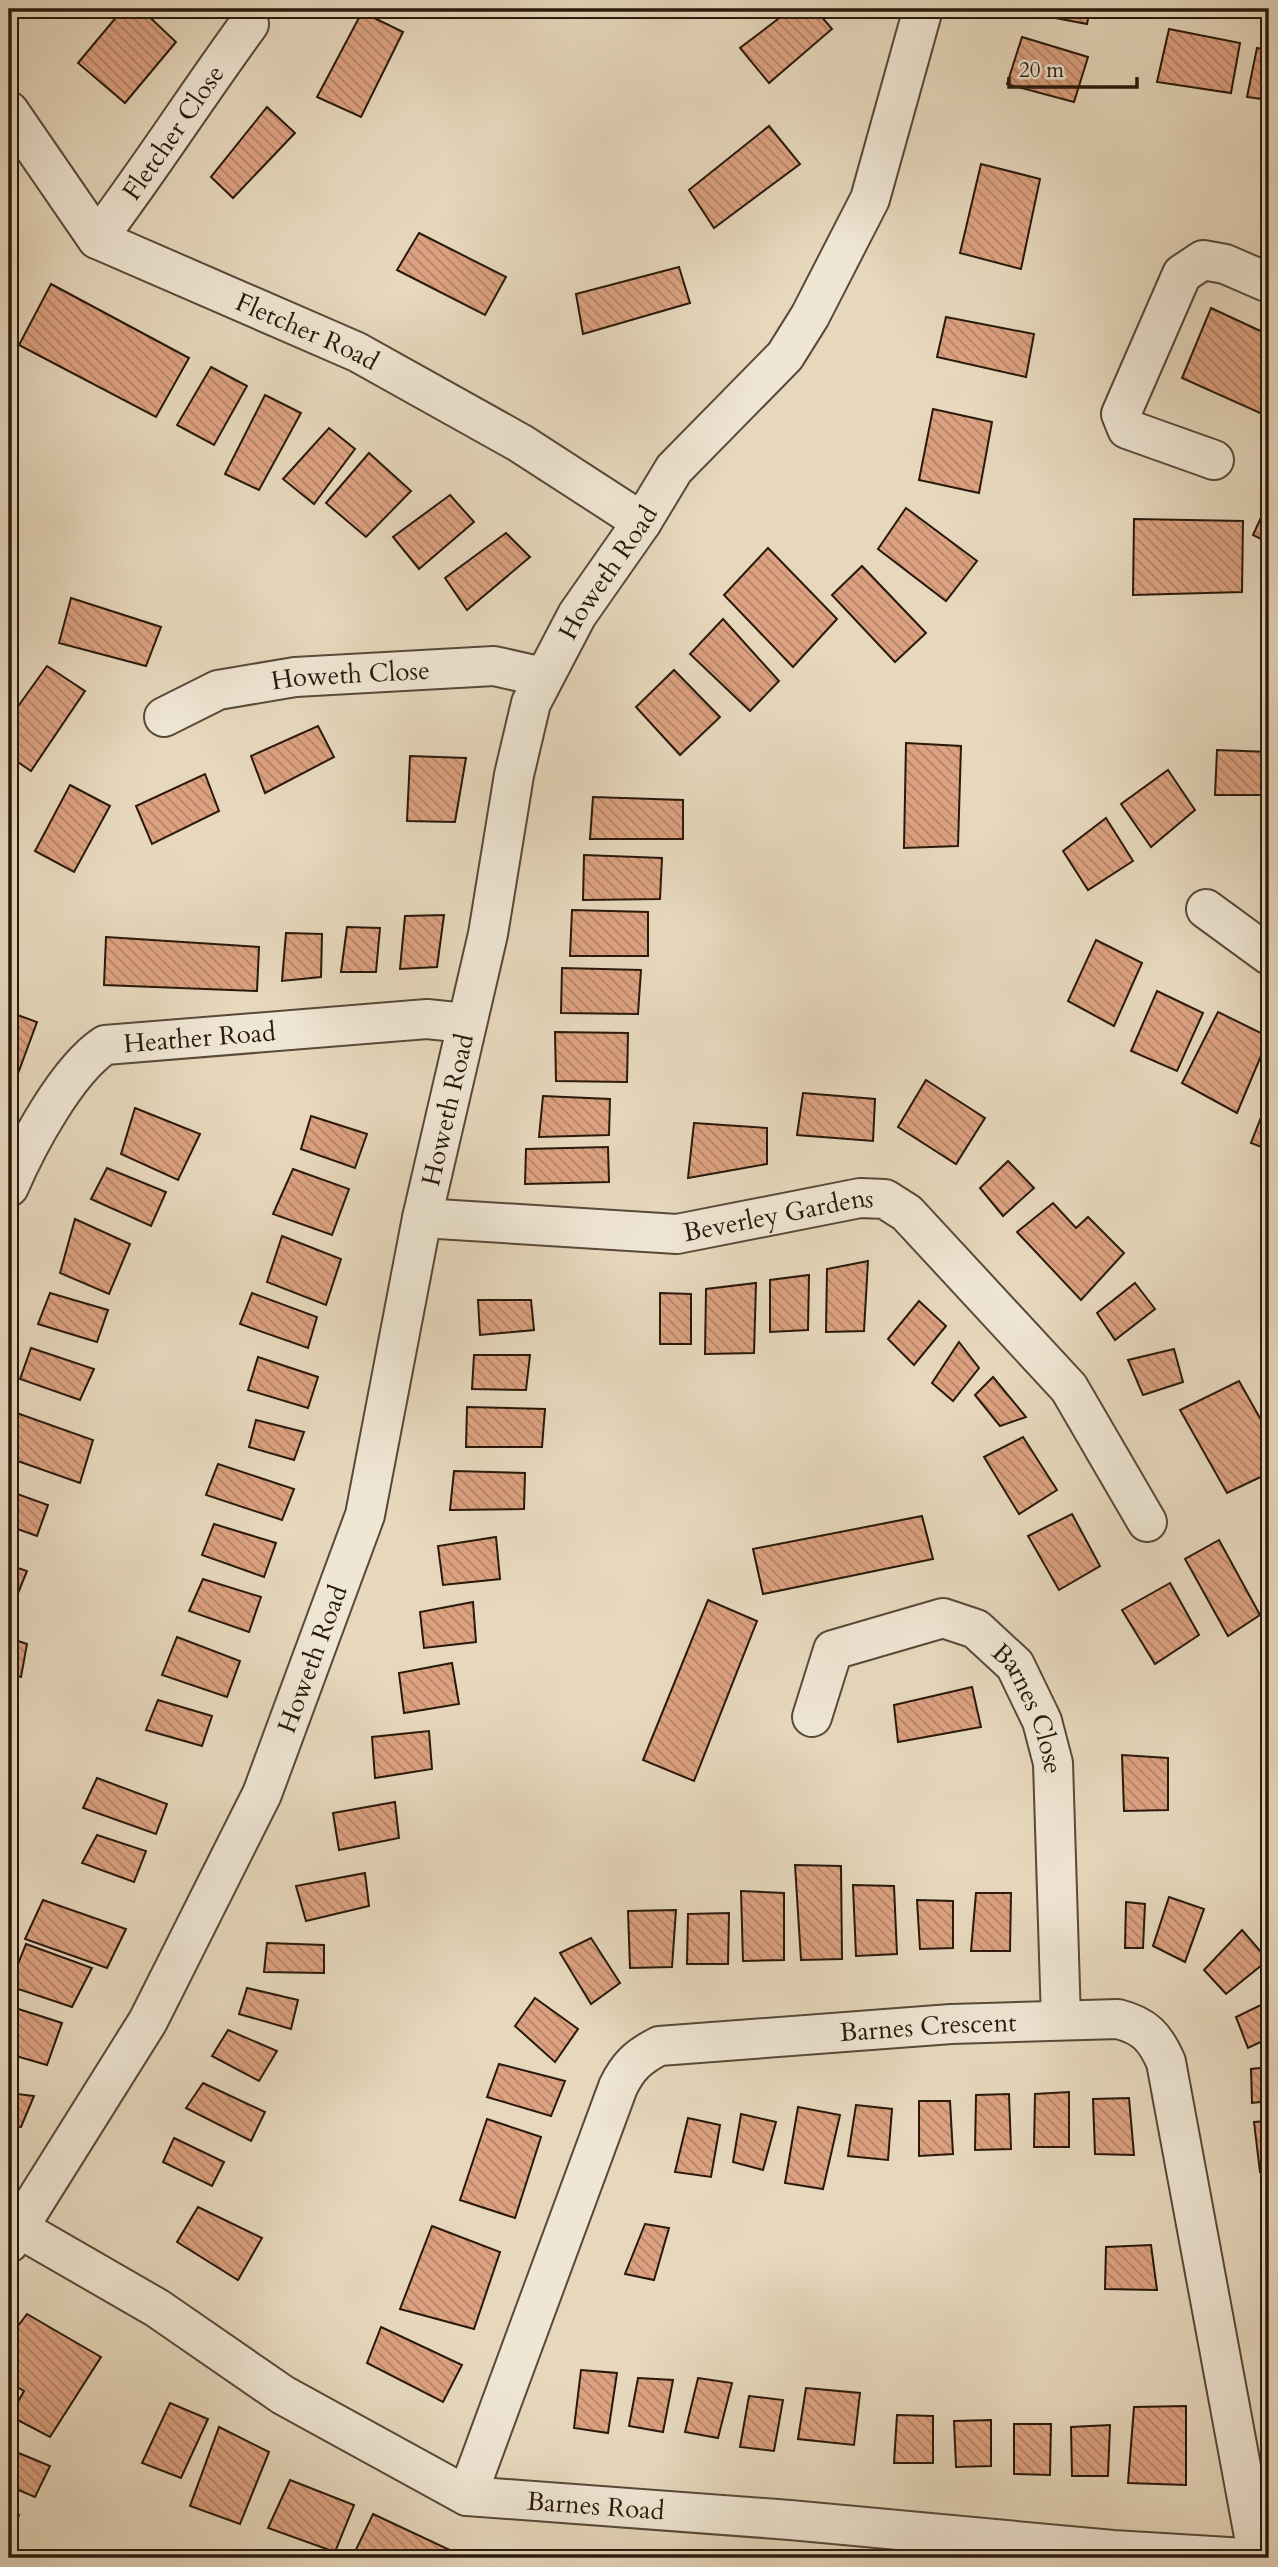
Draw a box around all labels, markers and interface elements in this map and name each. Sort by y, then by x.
scale bar [1009,46,1136,90]
text: 20 m [1019,56,1064,85]
street label: Fletcher Close [114,58,232,207]
street label: Fletcher Road [230,284,385,379]
street label: Howeth Road [550,499,666,646]
street label: Howeth Close [269,653,431,699]
street label: Heather Road [122,1014,277,1061]
street label: Howeth Road [413,1030,482,1189]
street label: Beverley Gardens [680,1180,874,1250]
street label: Howeth Road [269,1580,356,1738]
street label: Barnes Close [984,1635,1070,1774]
street label: Barnes Crescent [838,2005,1017,2050]
street label: Barnes Road [526,2483,666,2529]

